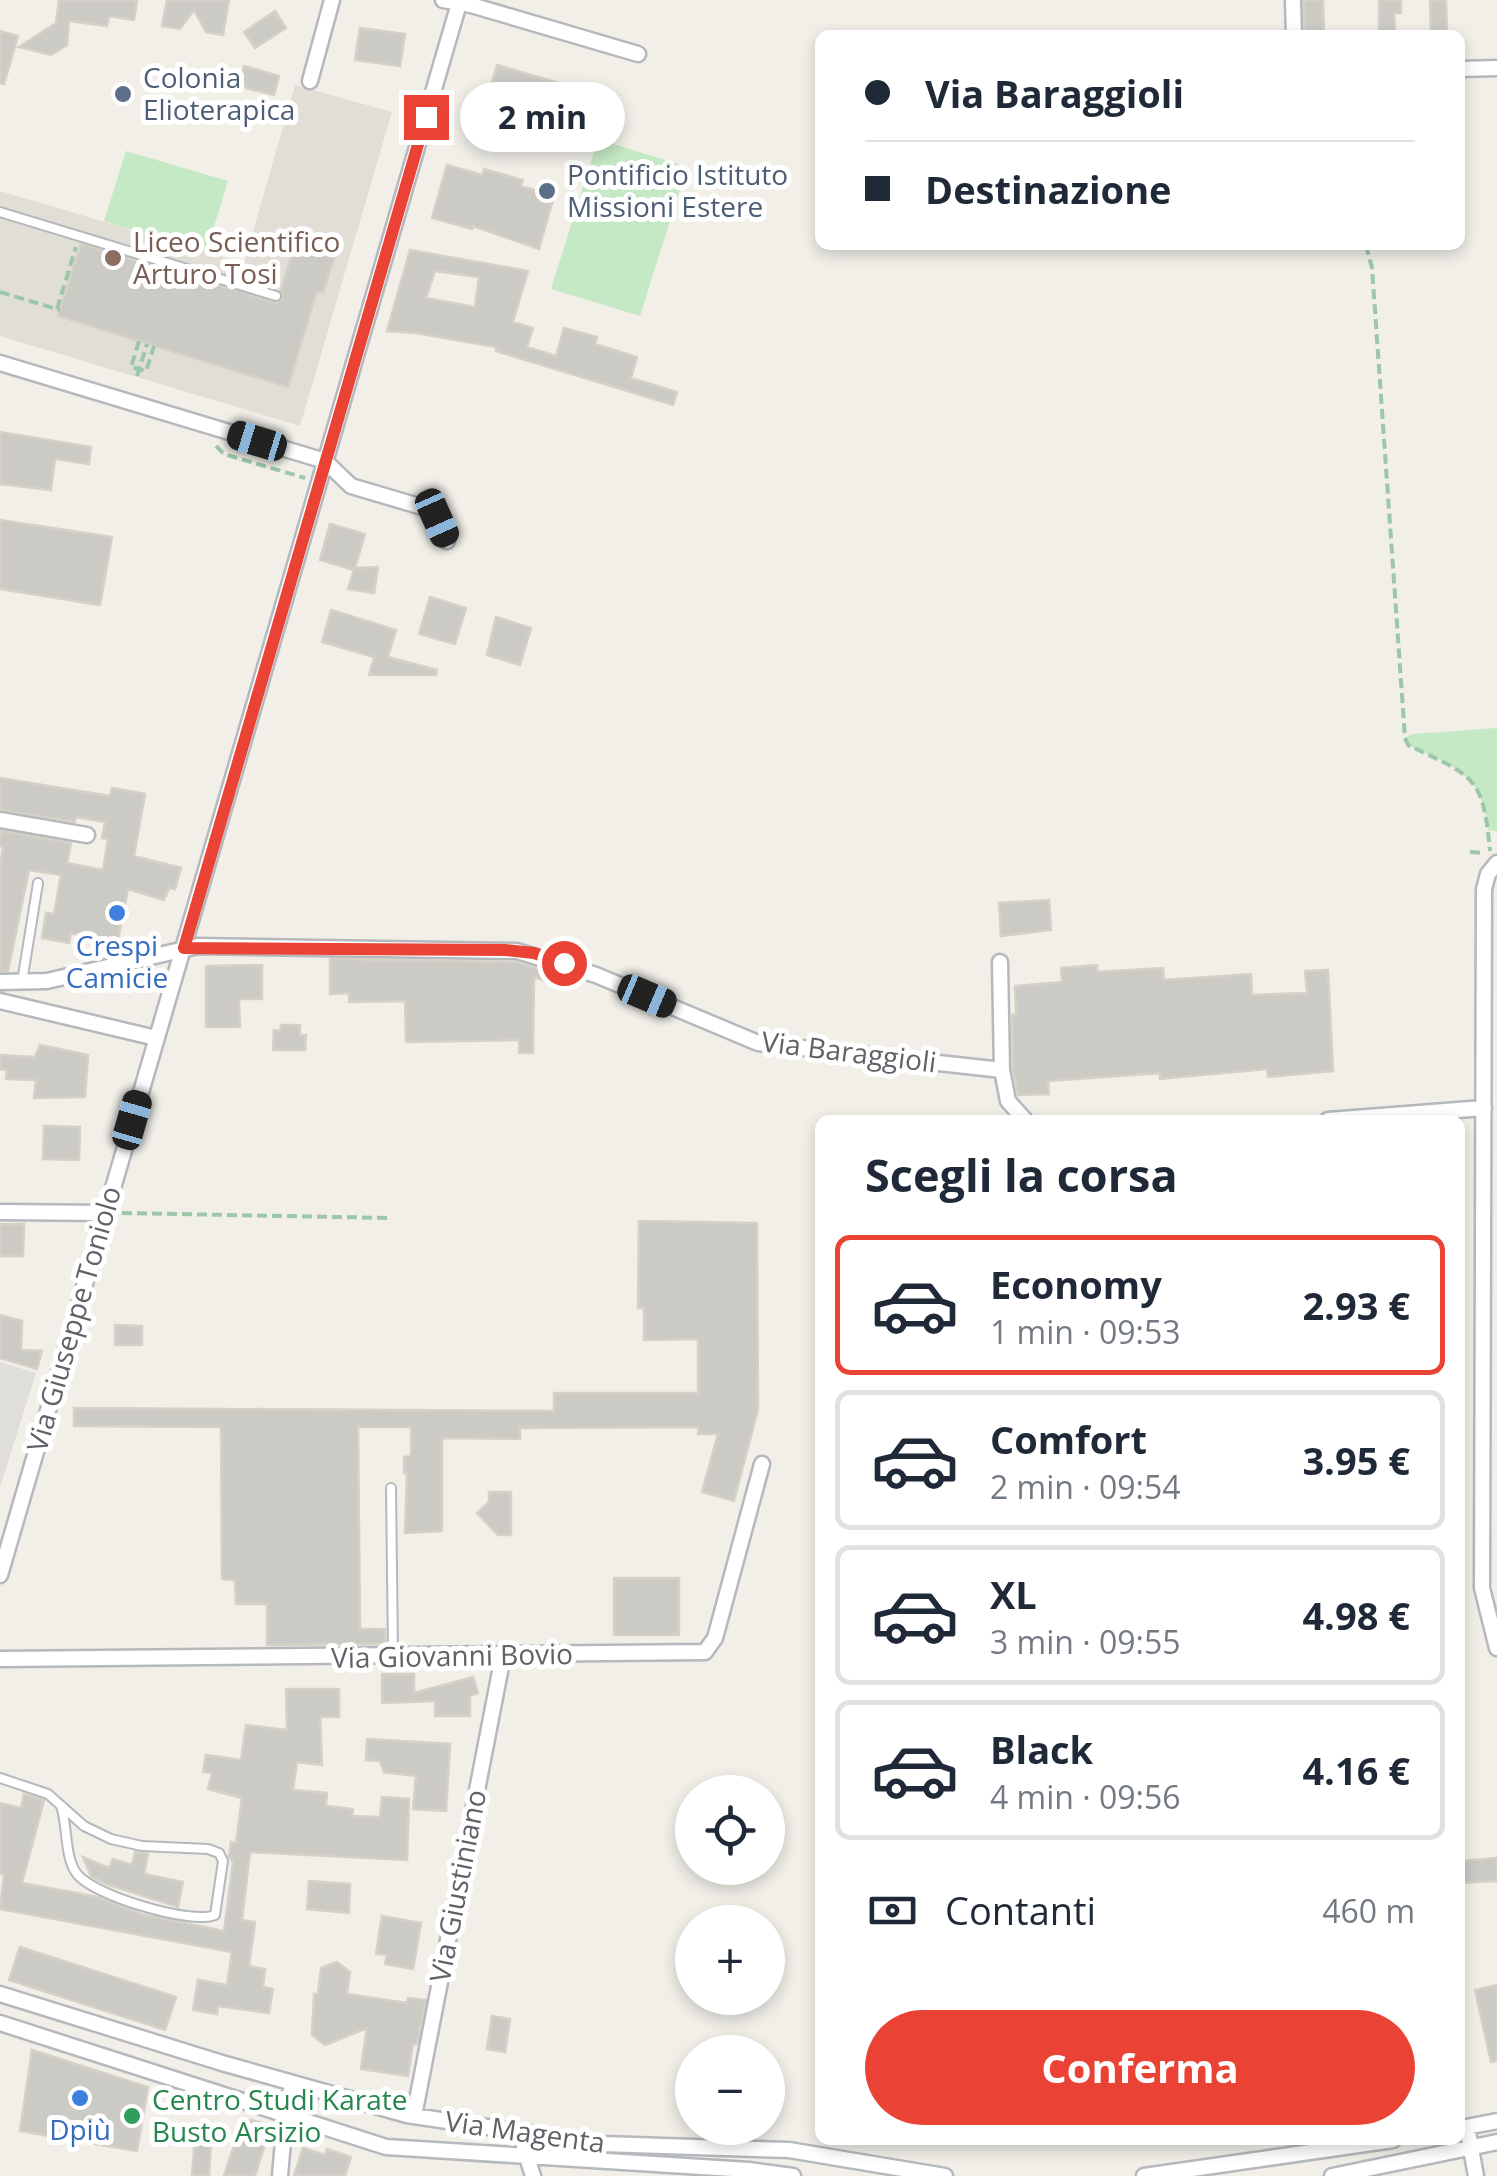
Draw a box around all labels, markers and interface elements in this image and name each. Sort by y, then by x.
place label: Colonia Elioterapica [143,58,295,128]
text: Via Baraggioli [925,67,1184,119]
callout: 2 min [461,82,626,152]
marker: Colonia Elioterapica [112,83,134,105]
route end [404,95,449,140]
text: 2 min [498,95,587,138]
place label: Pontificio Istituto Missioni Estere [567,155,788,225]
text: Destinazione [925,163,1172,215]
marker: Pontificio Istituto Missioni Estere [536,180,558,202]
place label: Liceo Scientifico Arturo Tosi [133,222,340,292]
marker: Liceo Scientifico Arturo Tosi [102,247,124,269]
car [224,418,290,464]
car [411,484,463,552]
marker: Crespi Camicie [106,902,128,924]
place label: Crespi Camicie [66,926,168,996]
route start [542,941,587,986]
car [614,970,680,1022]
street label: Via Baraggioli [760,1021,939,1081]
car [109,1087,155,1153]
text: Scegli la corsa [865,1144,1178,1205]
street label: Via Giuseppe Toniolo [17,1181,129,1456]
text: Economy [990,1258,1162,1310]
icon: car [870,1260,960,1350]
text: 2.93 € [1302,1279,1410,1331]
text: 1 min · 09:53 [990,1310,1181,1353]
text: Comfort [990,1413,1147,1465]
icon: car [870,1415,960,1505]
text: 3.95 € [1302,1434,1410,1486]
text: 2 min · 09:54 [990,1465,1181,1508]
text: XL [990,1568,1037,1620]
icon: car [870,1570,960,1660]
text: 4.98 € [1302,1589,1410,1641]
text: 3 min · 09:55 [990,1620,1181,1663]
street label: Via Giovanni Bovio [331,1634,573,1676]
text: Black [990,1723,1093,1775]
icon: car [870,1725,960,1815]
text: 4.16 € [1302,1744,1410,1796]
map controls [675,1775,785,2145]
button: locate [675,1775,785,1885]
text: 4 min · 09:56 [990,1775,1181,1818]
street label: Via Giustiniano [420,1786,494,1985]
icon: cash [865,1883,920,1938]
text: Contanti [945,1884,1096,1936]
text: 460 m [1322,1889,1415,1932]
button: + [675,1905,785,2015]
button: Conferma [865,2010,1415,2125]
button: − [675,2035,785,2145]
place label: Centro Studi Karate Busto Arsizio [152,2080,407,2150]
marker: Dpiù [69,2087,91,2109]
street label: Via Magenta [443,2101,607,2161]
marker: Centro Studi Karate Busto Arsizio [121,2105,143,2127]
place label: Dpiù [49,2110,111,2148]

